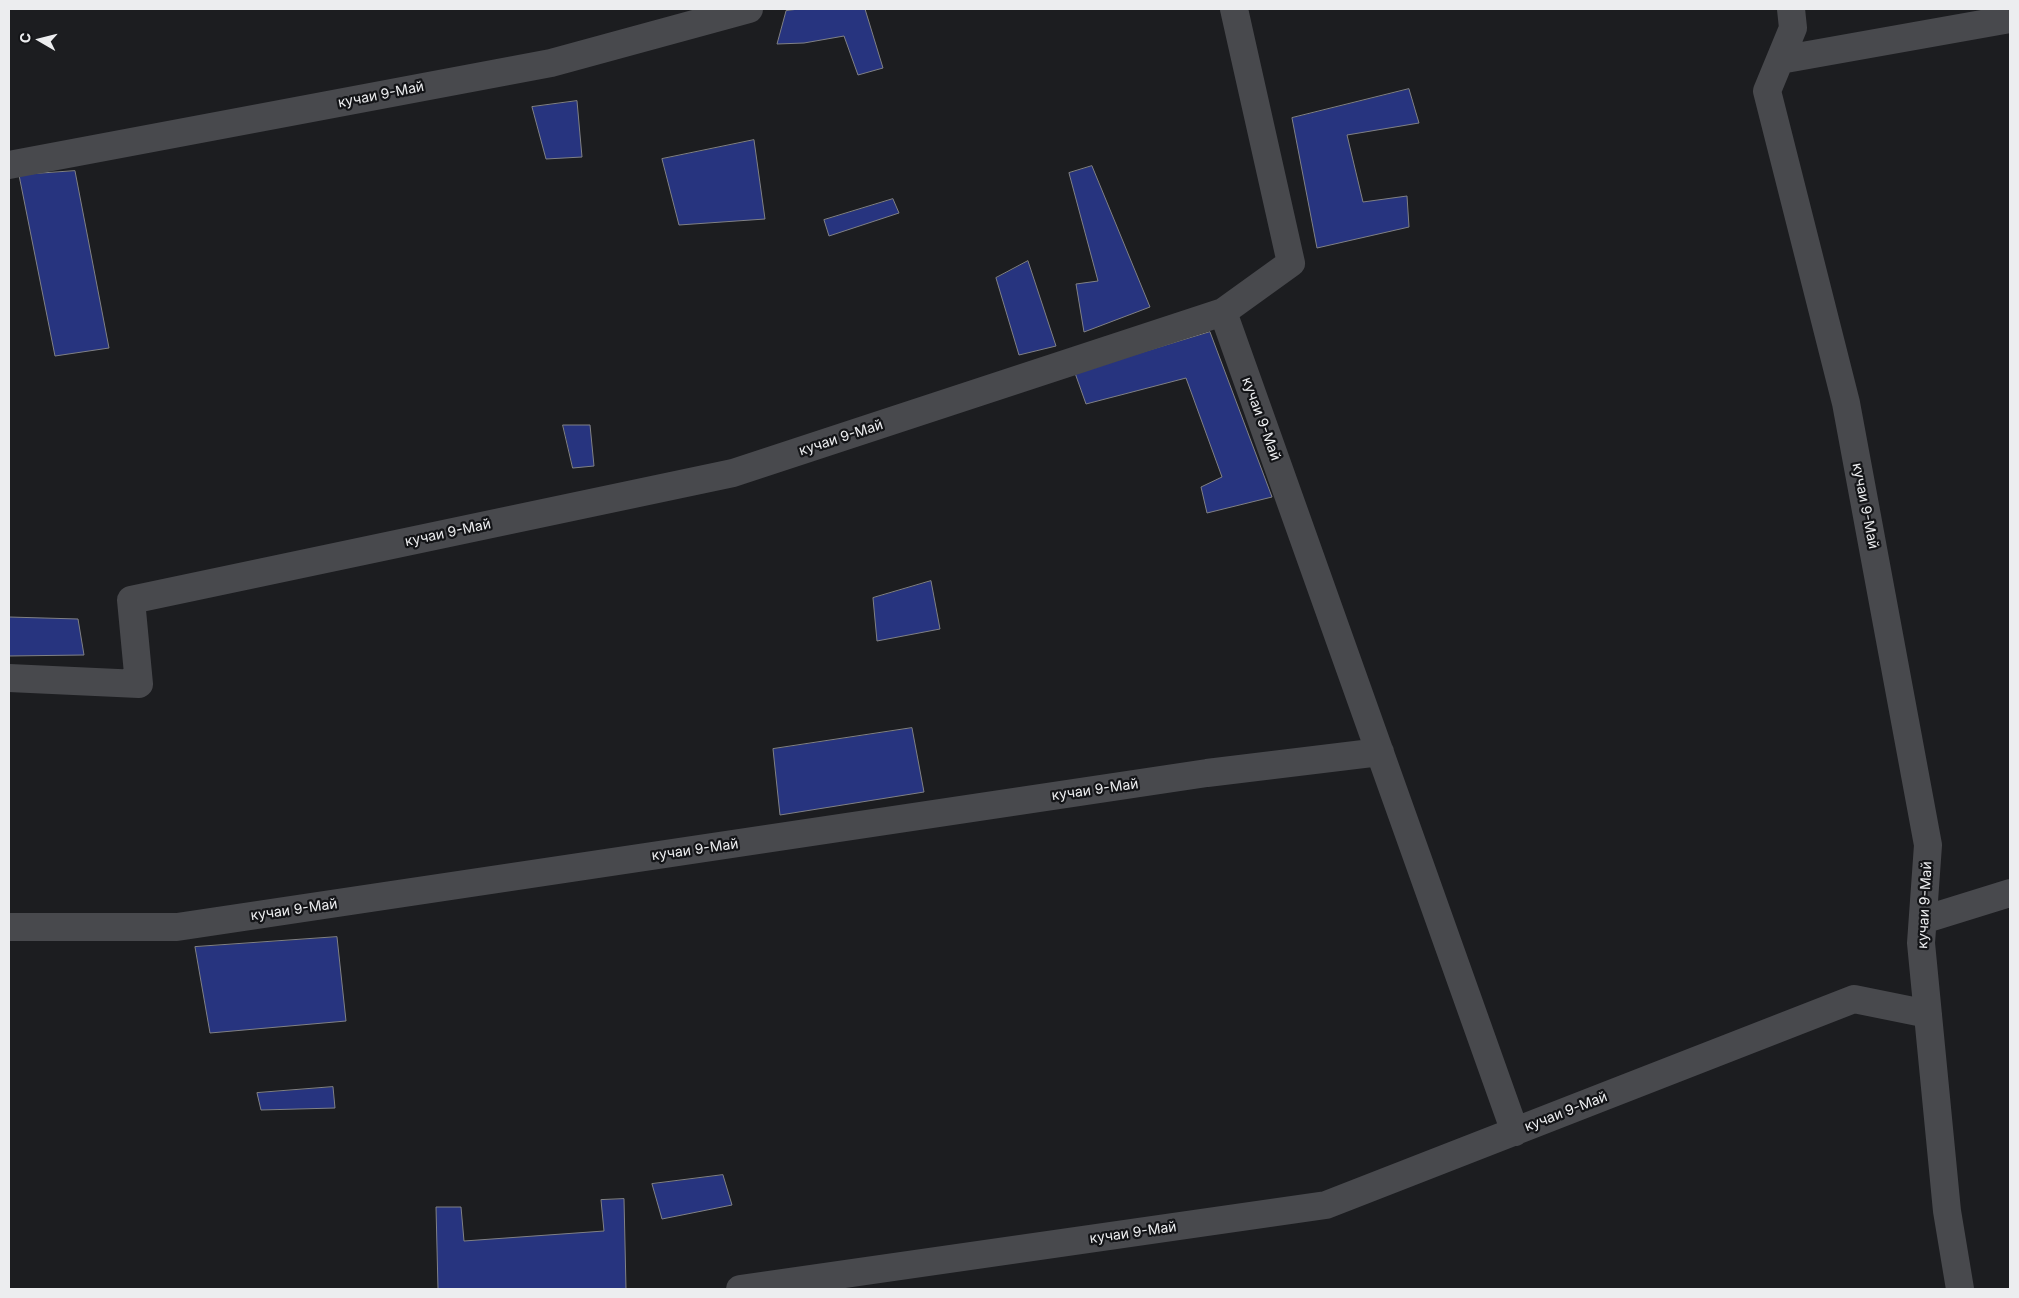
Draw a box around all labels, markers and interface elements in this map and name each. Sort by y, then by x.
north arrow [15,15,65,65]
text: С [16,32,34,44]
street label: кучаи 9-Май [336,78,426,112]
street label: кучаи 9-Май [1238,375,1284,463]
street label: кучаи 9-Май [797,416,885,460]
street label: кучаи 9-Май [1848,461,1882,551]
street label: кучаи 9-Май [403,516,493,550]
street label: кучаи 9-Май [1051,776,1139,804]
street label: кучаи 9-Май [651,836,739,864]
street label: кучаи 9-Май [1914,861,1936,949]
street label: кучаи 9-Май [250,896,338,924]
street label: кучаи 9-Май [1522,1088,1610,1136]
street label: кучаи 9-Май [1089,1219,1177,1247]

